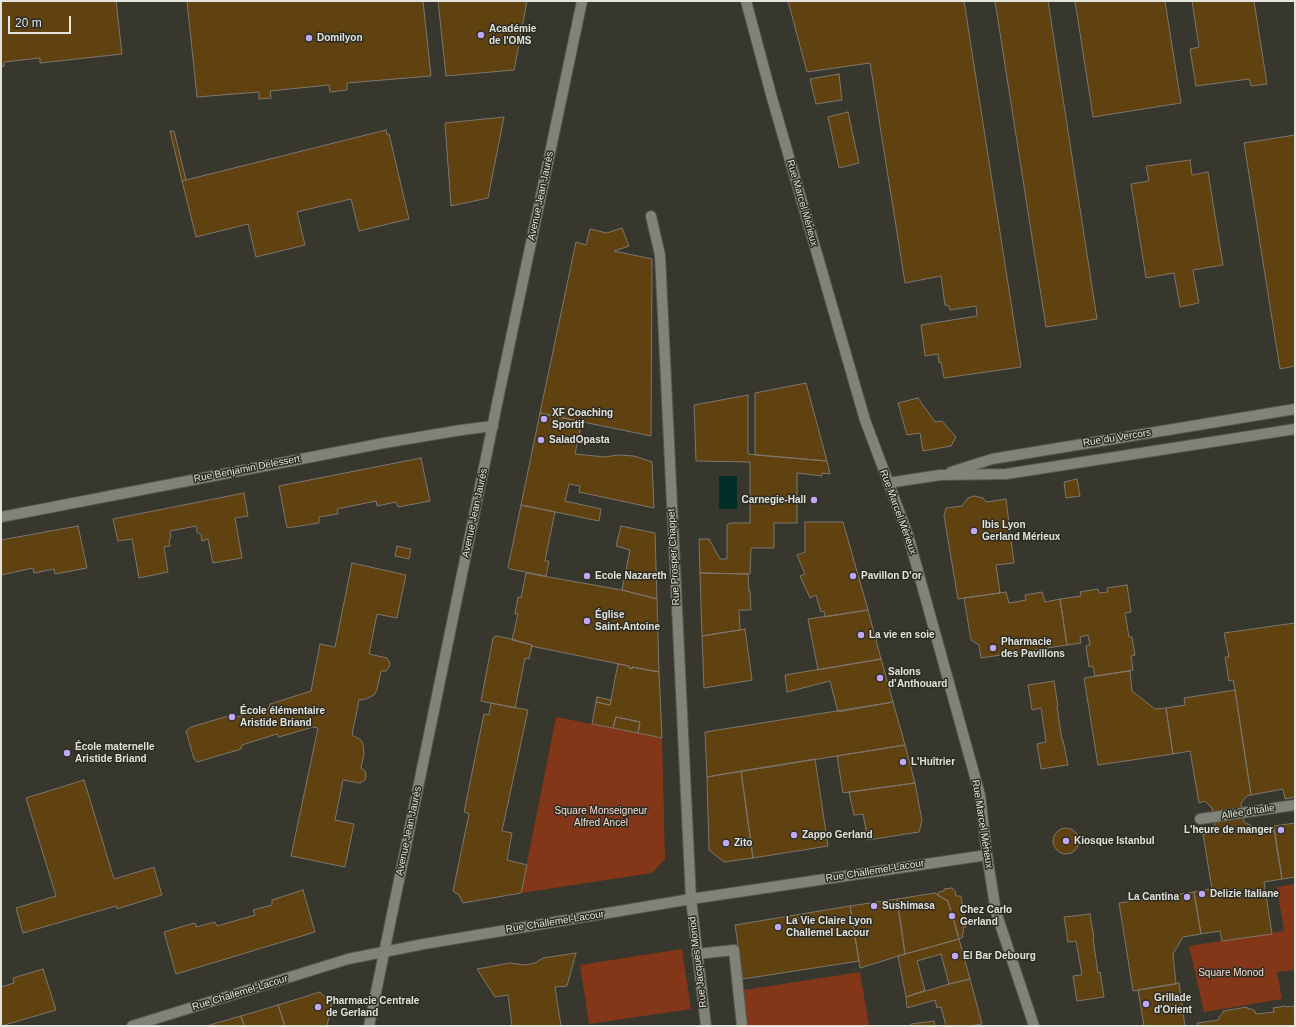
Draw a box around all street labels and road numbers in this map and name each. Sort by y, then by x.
street label: Avenue Jean Jaurès [526,150,556,242]
street label: Rue Marcel Mérieux [784,158,820,248]
street label: Rue du Vercors [1082,427,1152,449]
street label: Rue Benjamin Delessert [193,453,301,485]
street label: Avenue Jean Jaurès [460,467,490,559]
street label: Rue Marcel Mérieux [877,468,919,556]
street label: Rue Prosper Chappet [665,508,683,606]
street label: Rue Marcel Mérieux [969,779,995,869]
street label: Avenue Jean Jaurès [394,785,424,877]
street label: Allée d'Italie [1221,802,1275,822]
street label: Rue Challemel-Lacour [825,857,925,885]
street label: Rue Challemel-Lacour [505,908,605,936]
street label: Rue Jacques Monod [686,916,710,1008]
street label: Rue Challemel-Lacour [191,973,289,1013]

